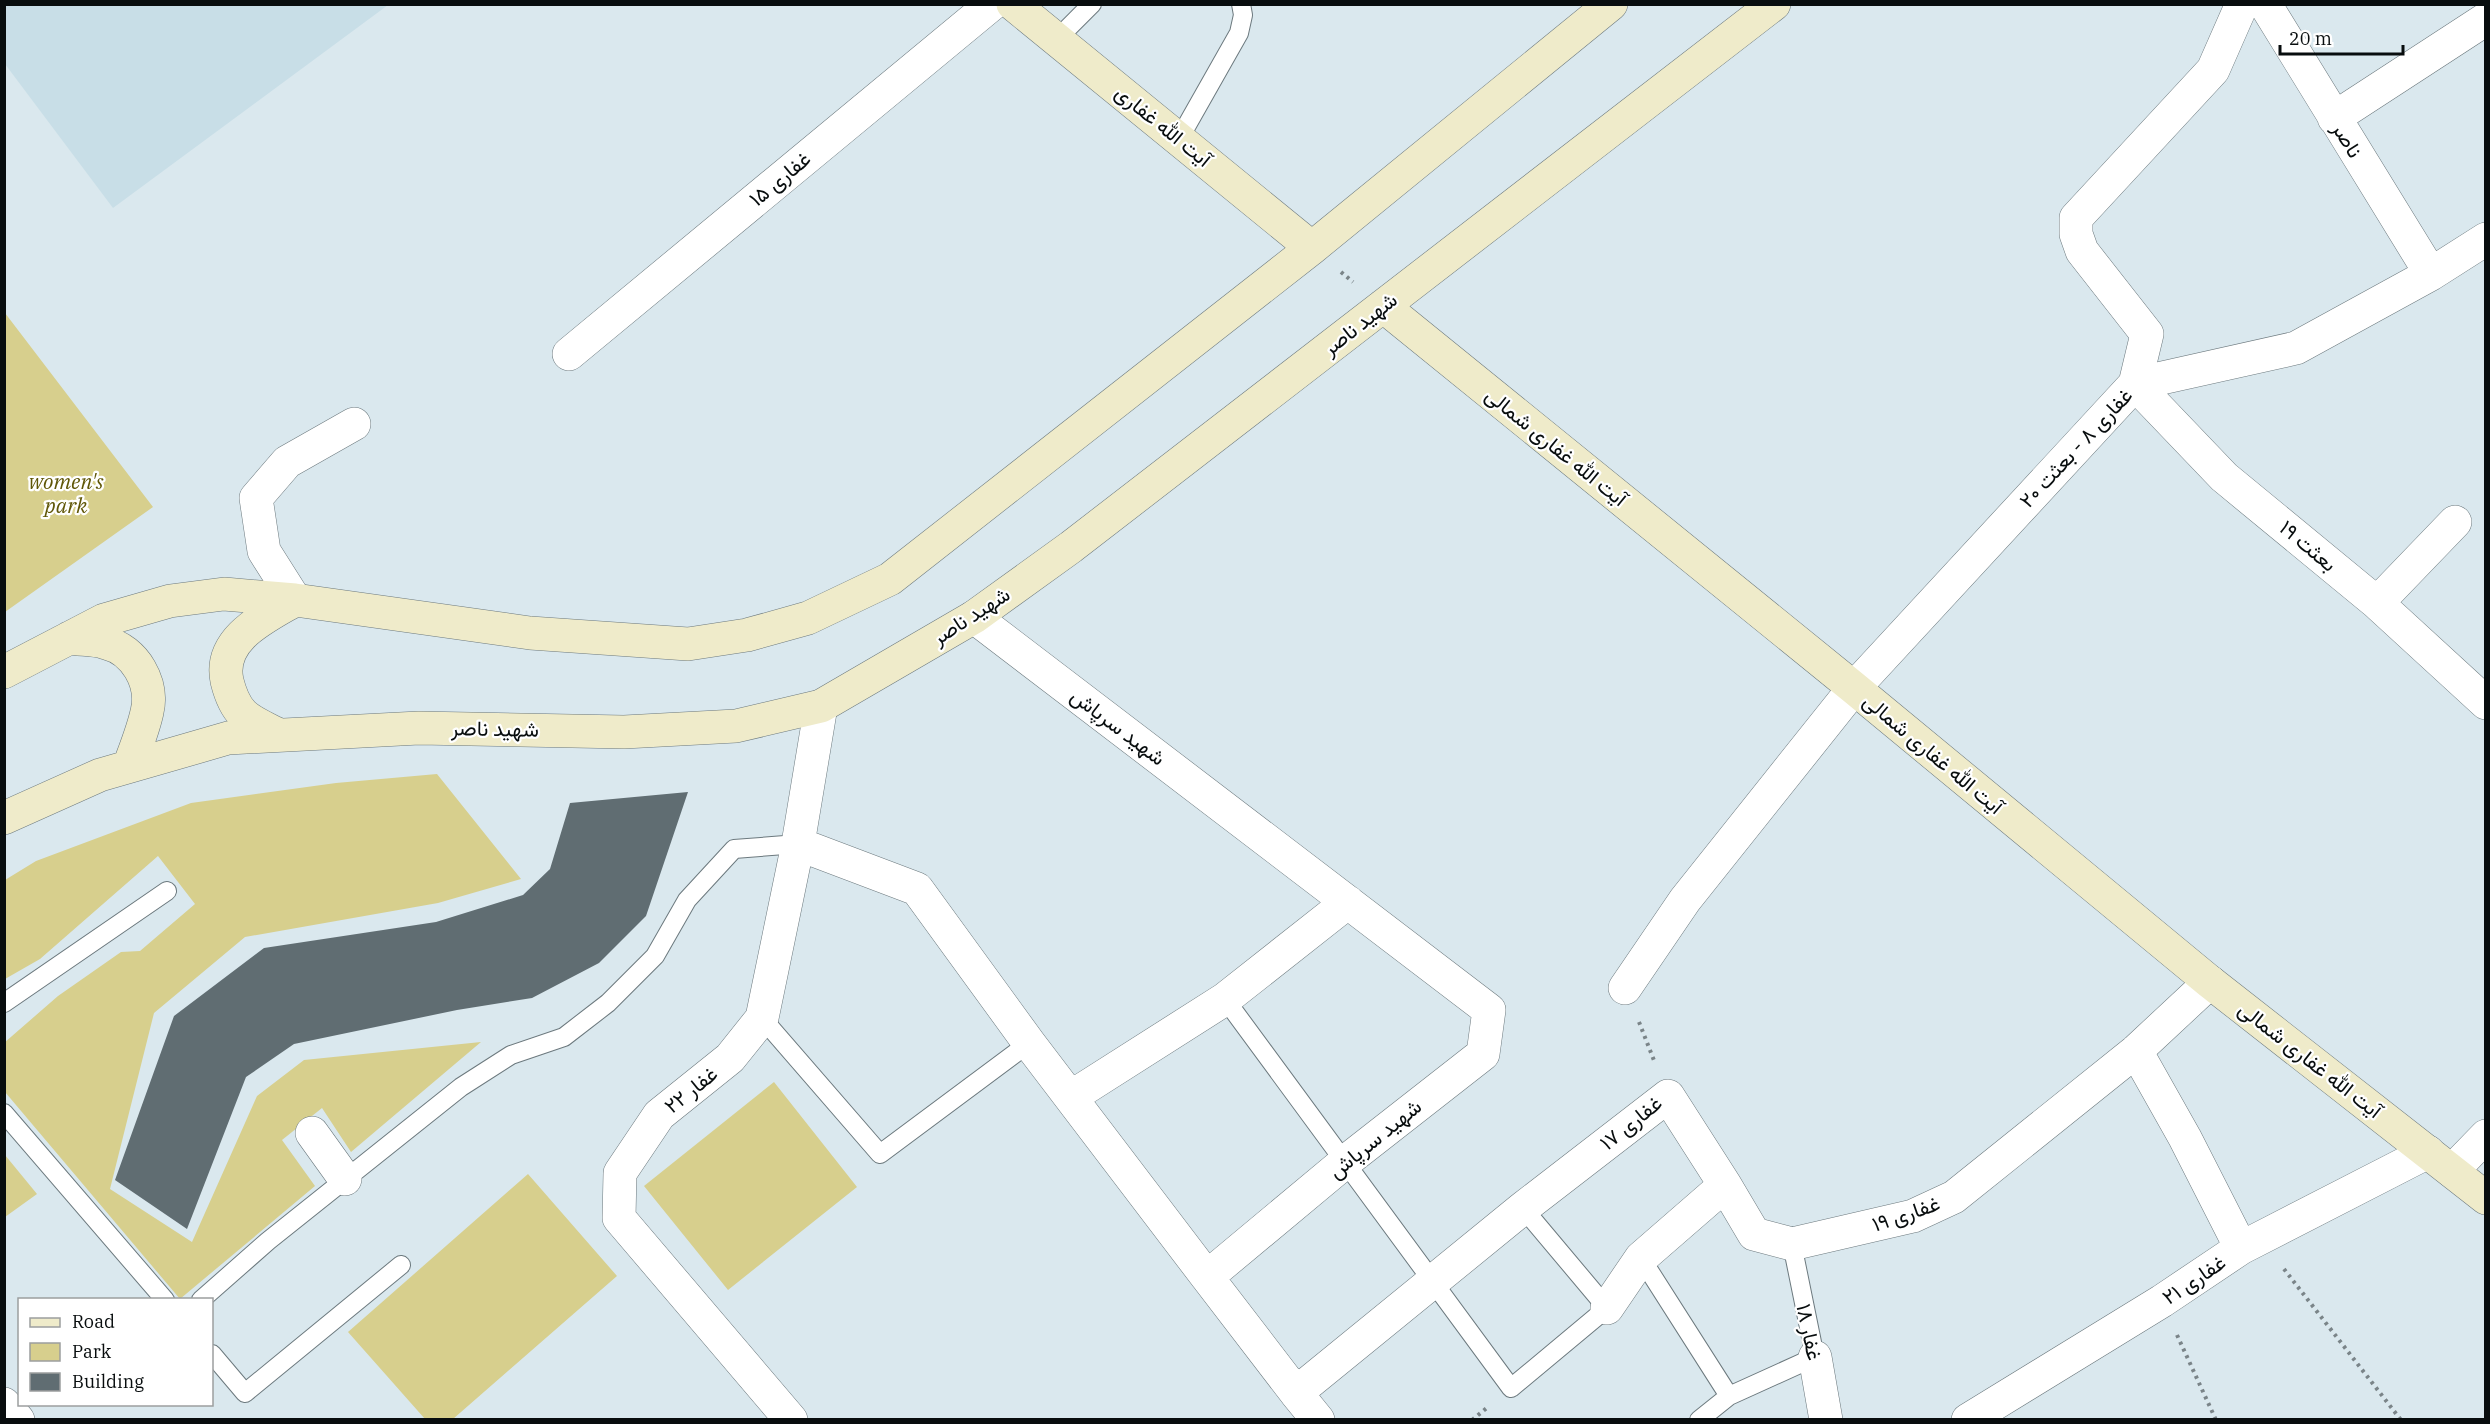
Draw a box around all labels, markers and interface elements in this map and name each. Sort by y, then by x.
scale bar [2280,18,2403,56]
text: 20 m [2289,27,2332,50]
street label: آیت الله غفاری [1110,78,1219,174]
street label: ناصر [2326,115,2370,163]
street label: غفاری ۱۵ [743,144,816,212]
street label: شهید ناصر [1315,285,1403,362]
street label: آیت الله غفاری شمالی [1480,380,1635,513]
street label: غفاری ۸ - بعثت ۲۰ [2012,381,2138,513]
park label: women's park [29,467,104,519]
street label: بعثت ۱۹ [2274,513,2343,577]
street label: شهید ناصر [925,579,1015,651]
street label: شهید سرپاش [1065,681,1172,772]
street label: آیت الله غفاری شمالی [1858,686,2011,821]
street label: شهید ناصر [450,713,539,743]
street label: آیت الله غفاری شمالی [2233,994,2390,1125]
street label: غفار ۲۲ [658,1059,723,1119]
street label: غفاری ۱۷ [1593,1089,1667,1156]
street label: شهید سرپاش [1322,1092,1427,1185]
street label: غفاری ۱۹ [1868,1188,1943,1238]
street label: غفاری ۲۱ [2156,1248,2231,1311]
legend [18,1298,213,1406]
street label: غفار ۱۸ [1790,1301,1830,1363]
text: Road [72,1310,115,1333]
text: Park [72,1340,112,1363]
text: Building [72,1370,144,1393]

